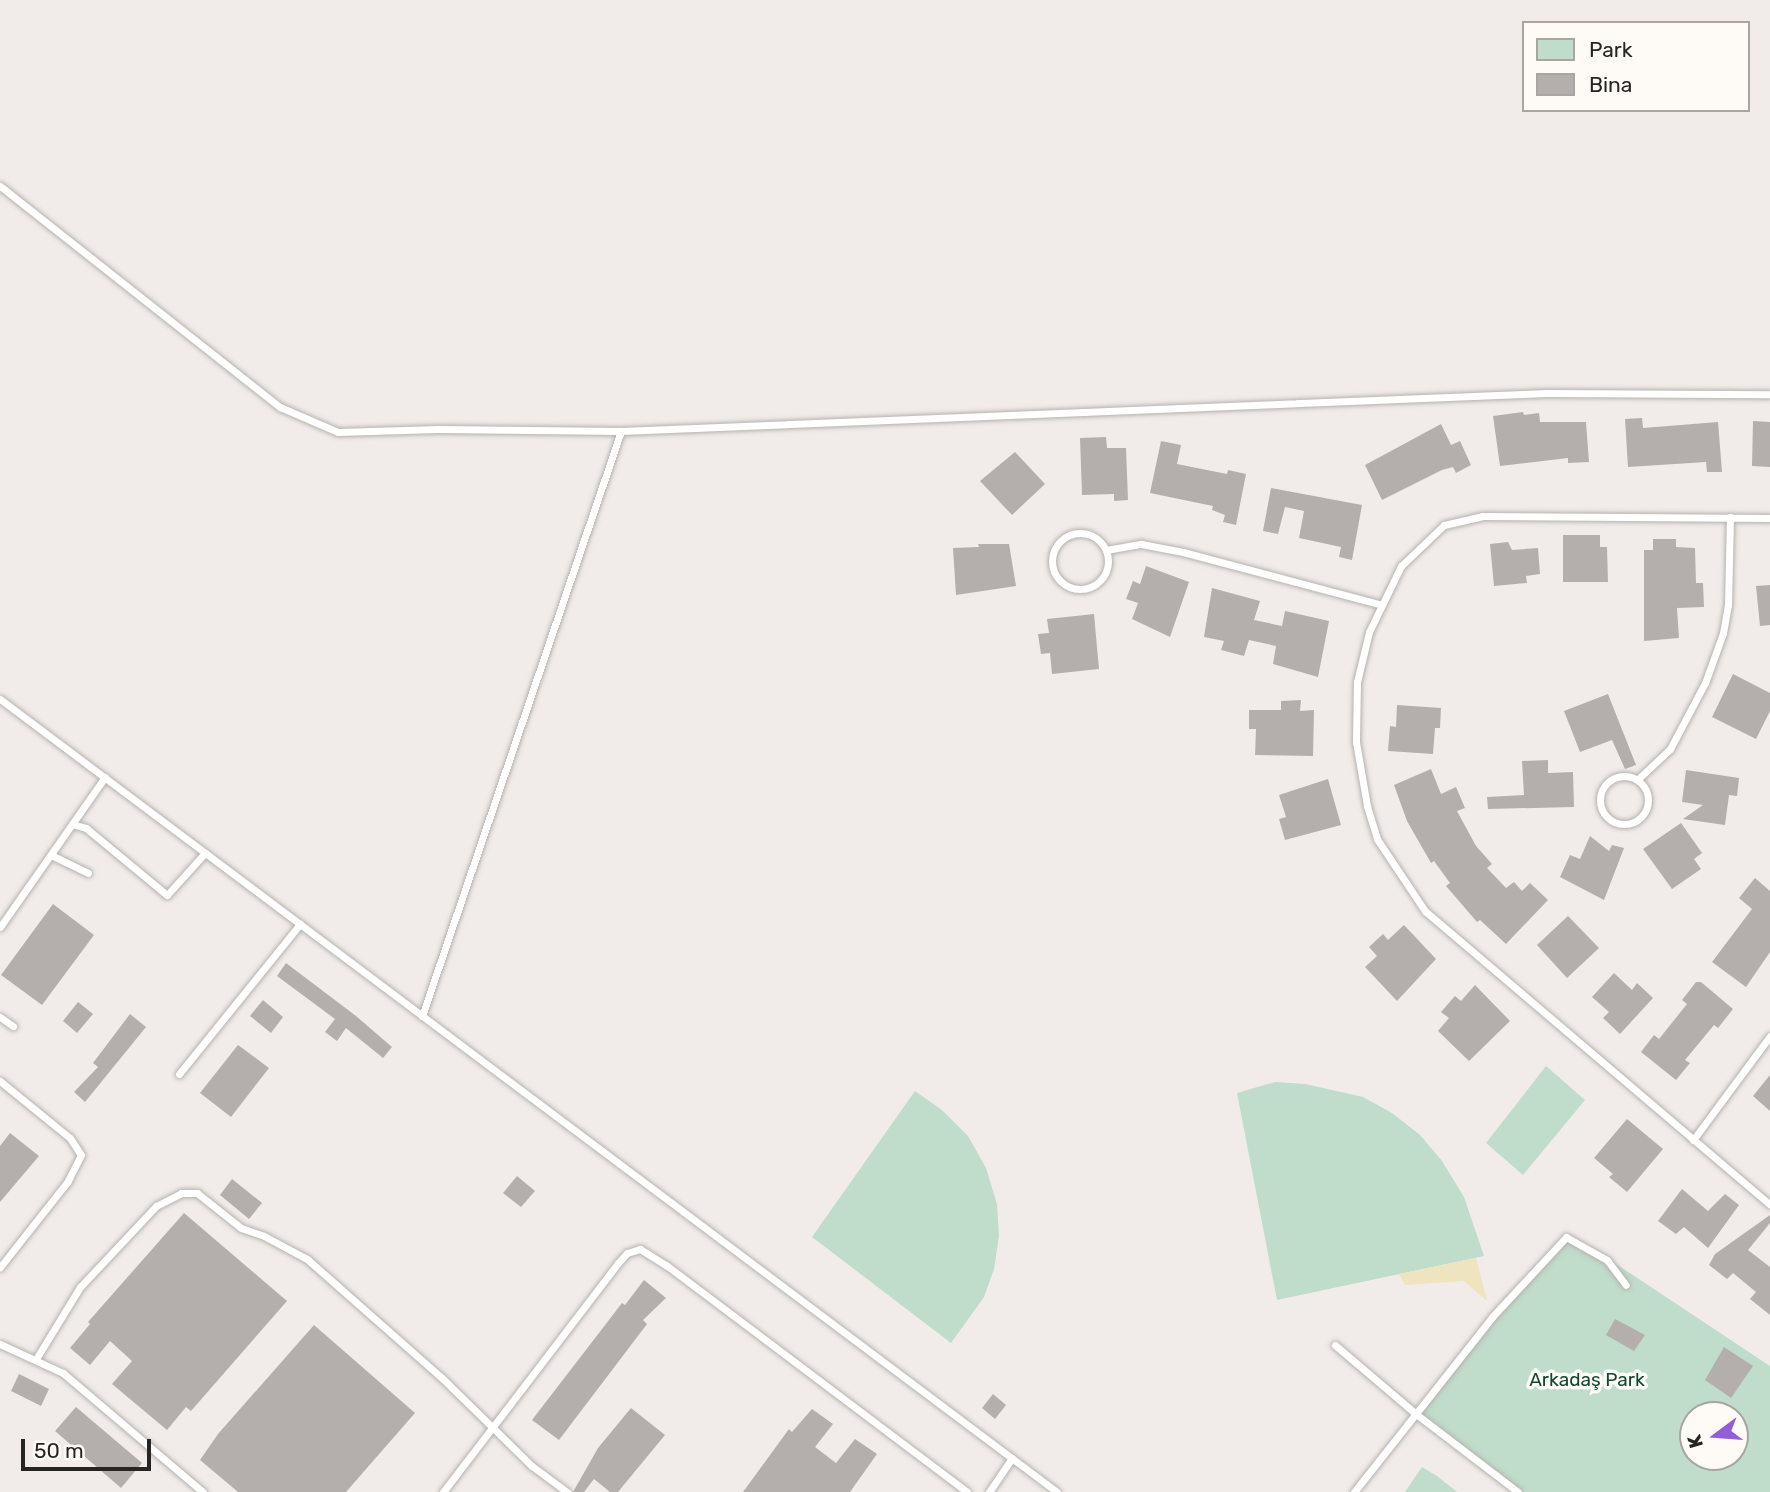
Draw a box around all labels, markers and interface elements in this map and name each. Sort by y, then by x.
legend [1522,21,1749,112]
text: Park [1589,37,1633,62]
text: Bina [1589,72,1632,97]
park label: Arkadaş Park [1529,1369,1645,1391]
north arrow [1679,1401,1749,1471]
scale bar [24,1426,154,1470]
text: K [1682,1432,1708,1451]
text: 50 m [34,1438,84,1463]

